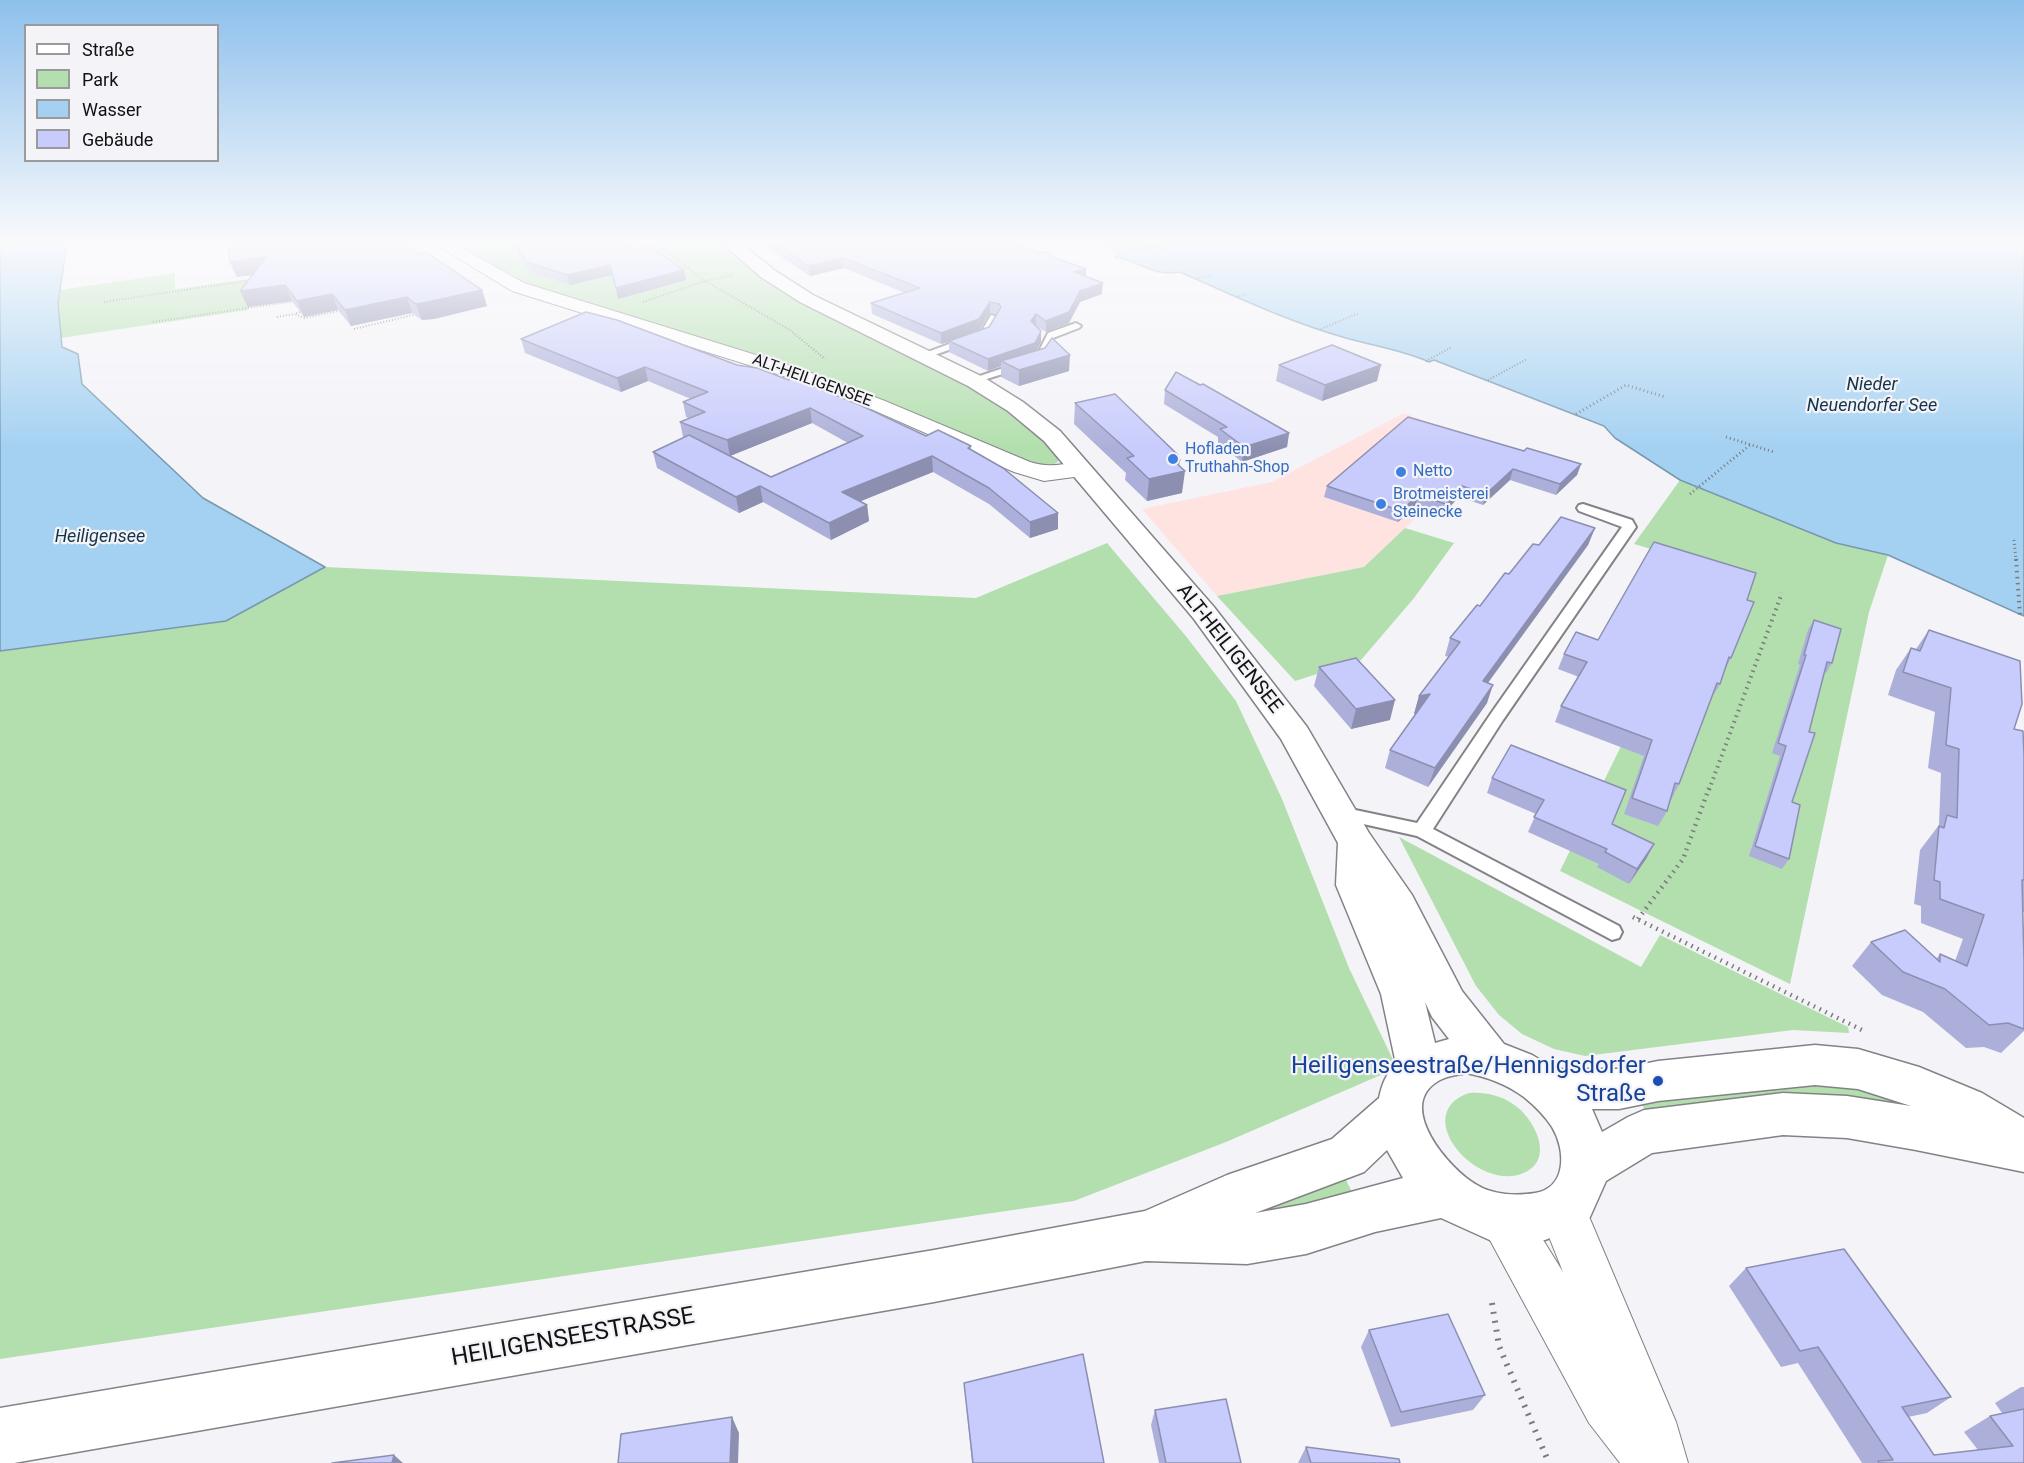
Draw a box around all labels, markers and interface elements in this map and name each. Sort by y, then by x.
legend [24,24,219,162]
text: Straße [82,39,134,60]
text: Park [82,69,118,90]
text: Wasser [82,99,142,120]
text: Gebäude [82,129,153,150]
street label: ALT-HEILIGENSEE [750,350,874,412]
water label: Nieder Neuendorfer See [1807,374,1937,416]
place label: Hofladen Truthahn-Shop [1185,440,1289,478]
marker: Hofladen Truthahn-Shop [1166,452,1180,466]
place label: Netto [1413,462,1452,482]
marker: Netto [1394,465,1408,479]
place label: Brotmeisterei Steinecke [1393,485,1489,523]
marker: Brotmeisterei Steinecke [1374,497,1388,511]
water label: Heiligensee [55,526,145,548]
street label: ALT-HEILIGENSEE [1171,580,1287,718]
place label: Heiligenseestraße/Hennigsdorfer Straße [1291,1053,1646,1109]
marker: Heiligenseestraße/Hennigsdorfer Straße [1651,1074,1665,1088]
street label: HEILIGENSEESTRASSE [449,1302,697,1374]

